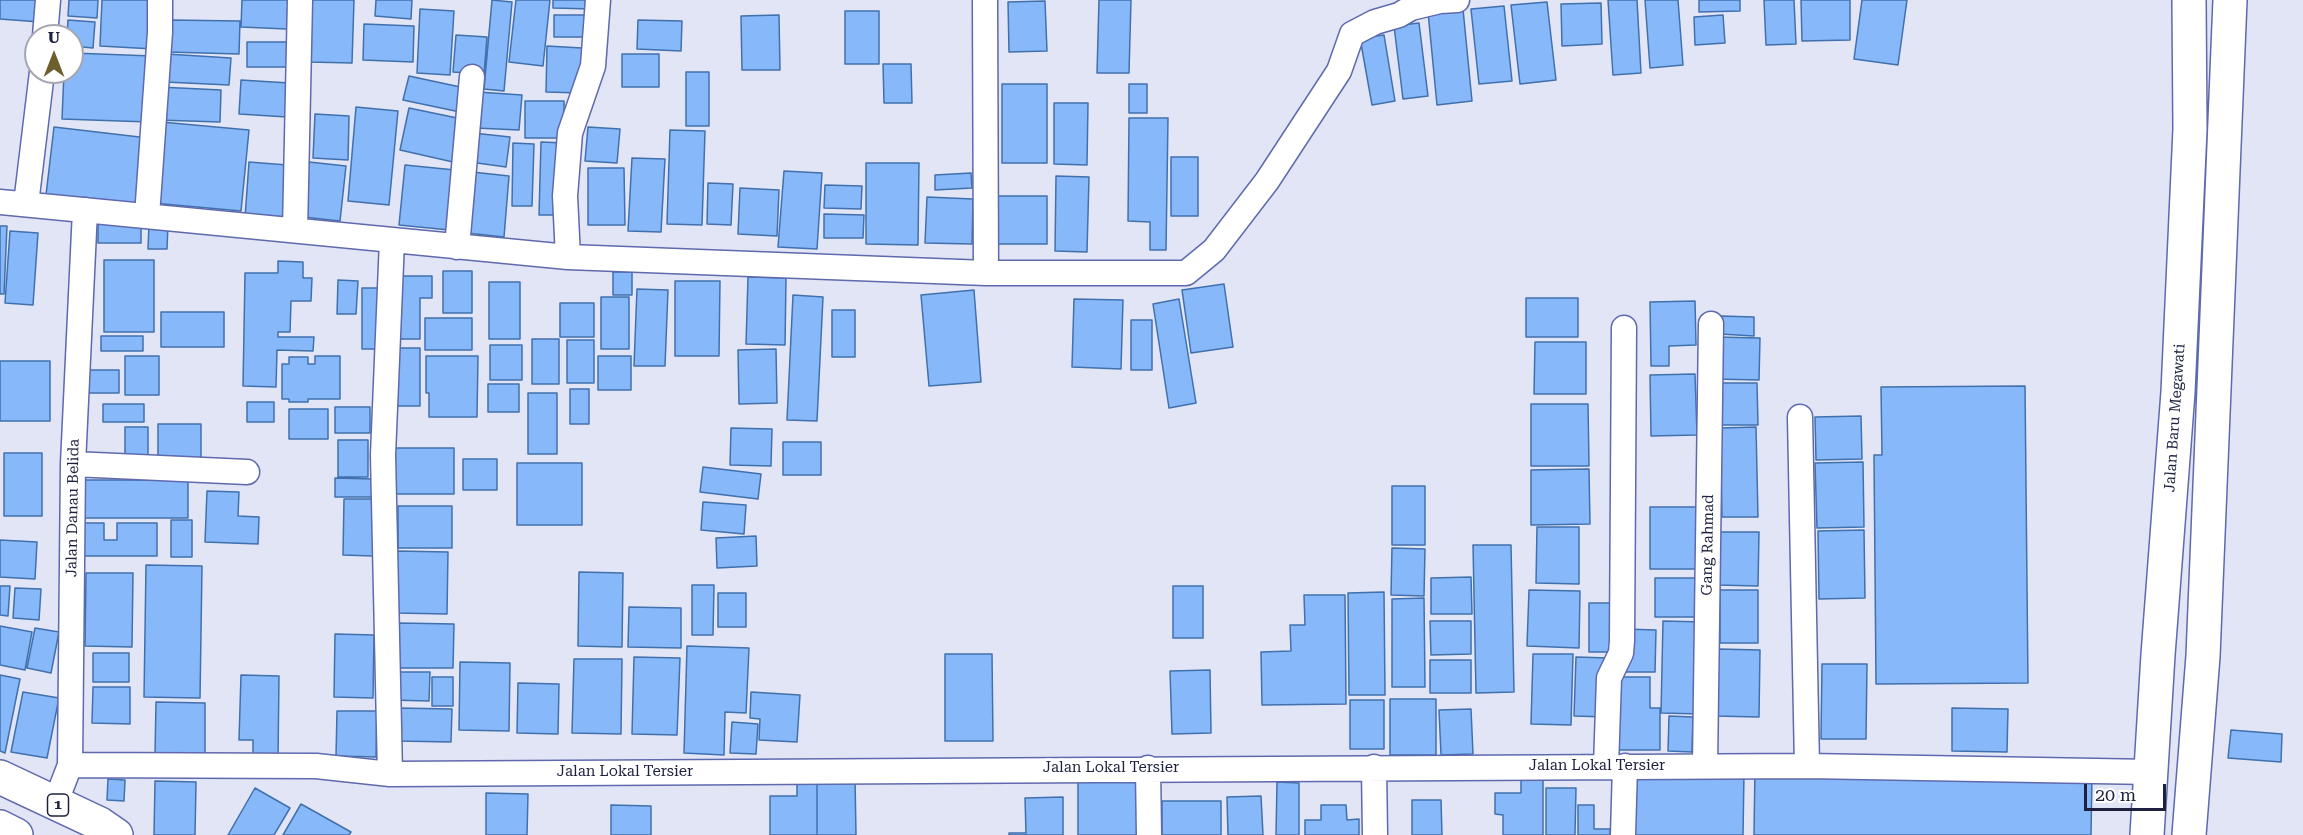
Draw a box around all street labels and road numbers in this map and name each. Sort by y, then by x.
street label: Jalan Baru Megawati [2161,343,2189,493]
street label: Jalan Danau Belida [63,439,83,577]
street label: Gang Rahmad [1698,494,1718,596]
street label: Jalan Lokal Tersier [1529,757,1665,775]
street label: Jalan Lokal Tersier [1043,759,1179,777]
street label: Jalan Lokal Tersier [557,763,693,781]
road number: 1 [48,794,68,816]

